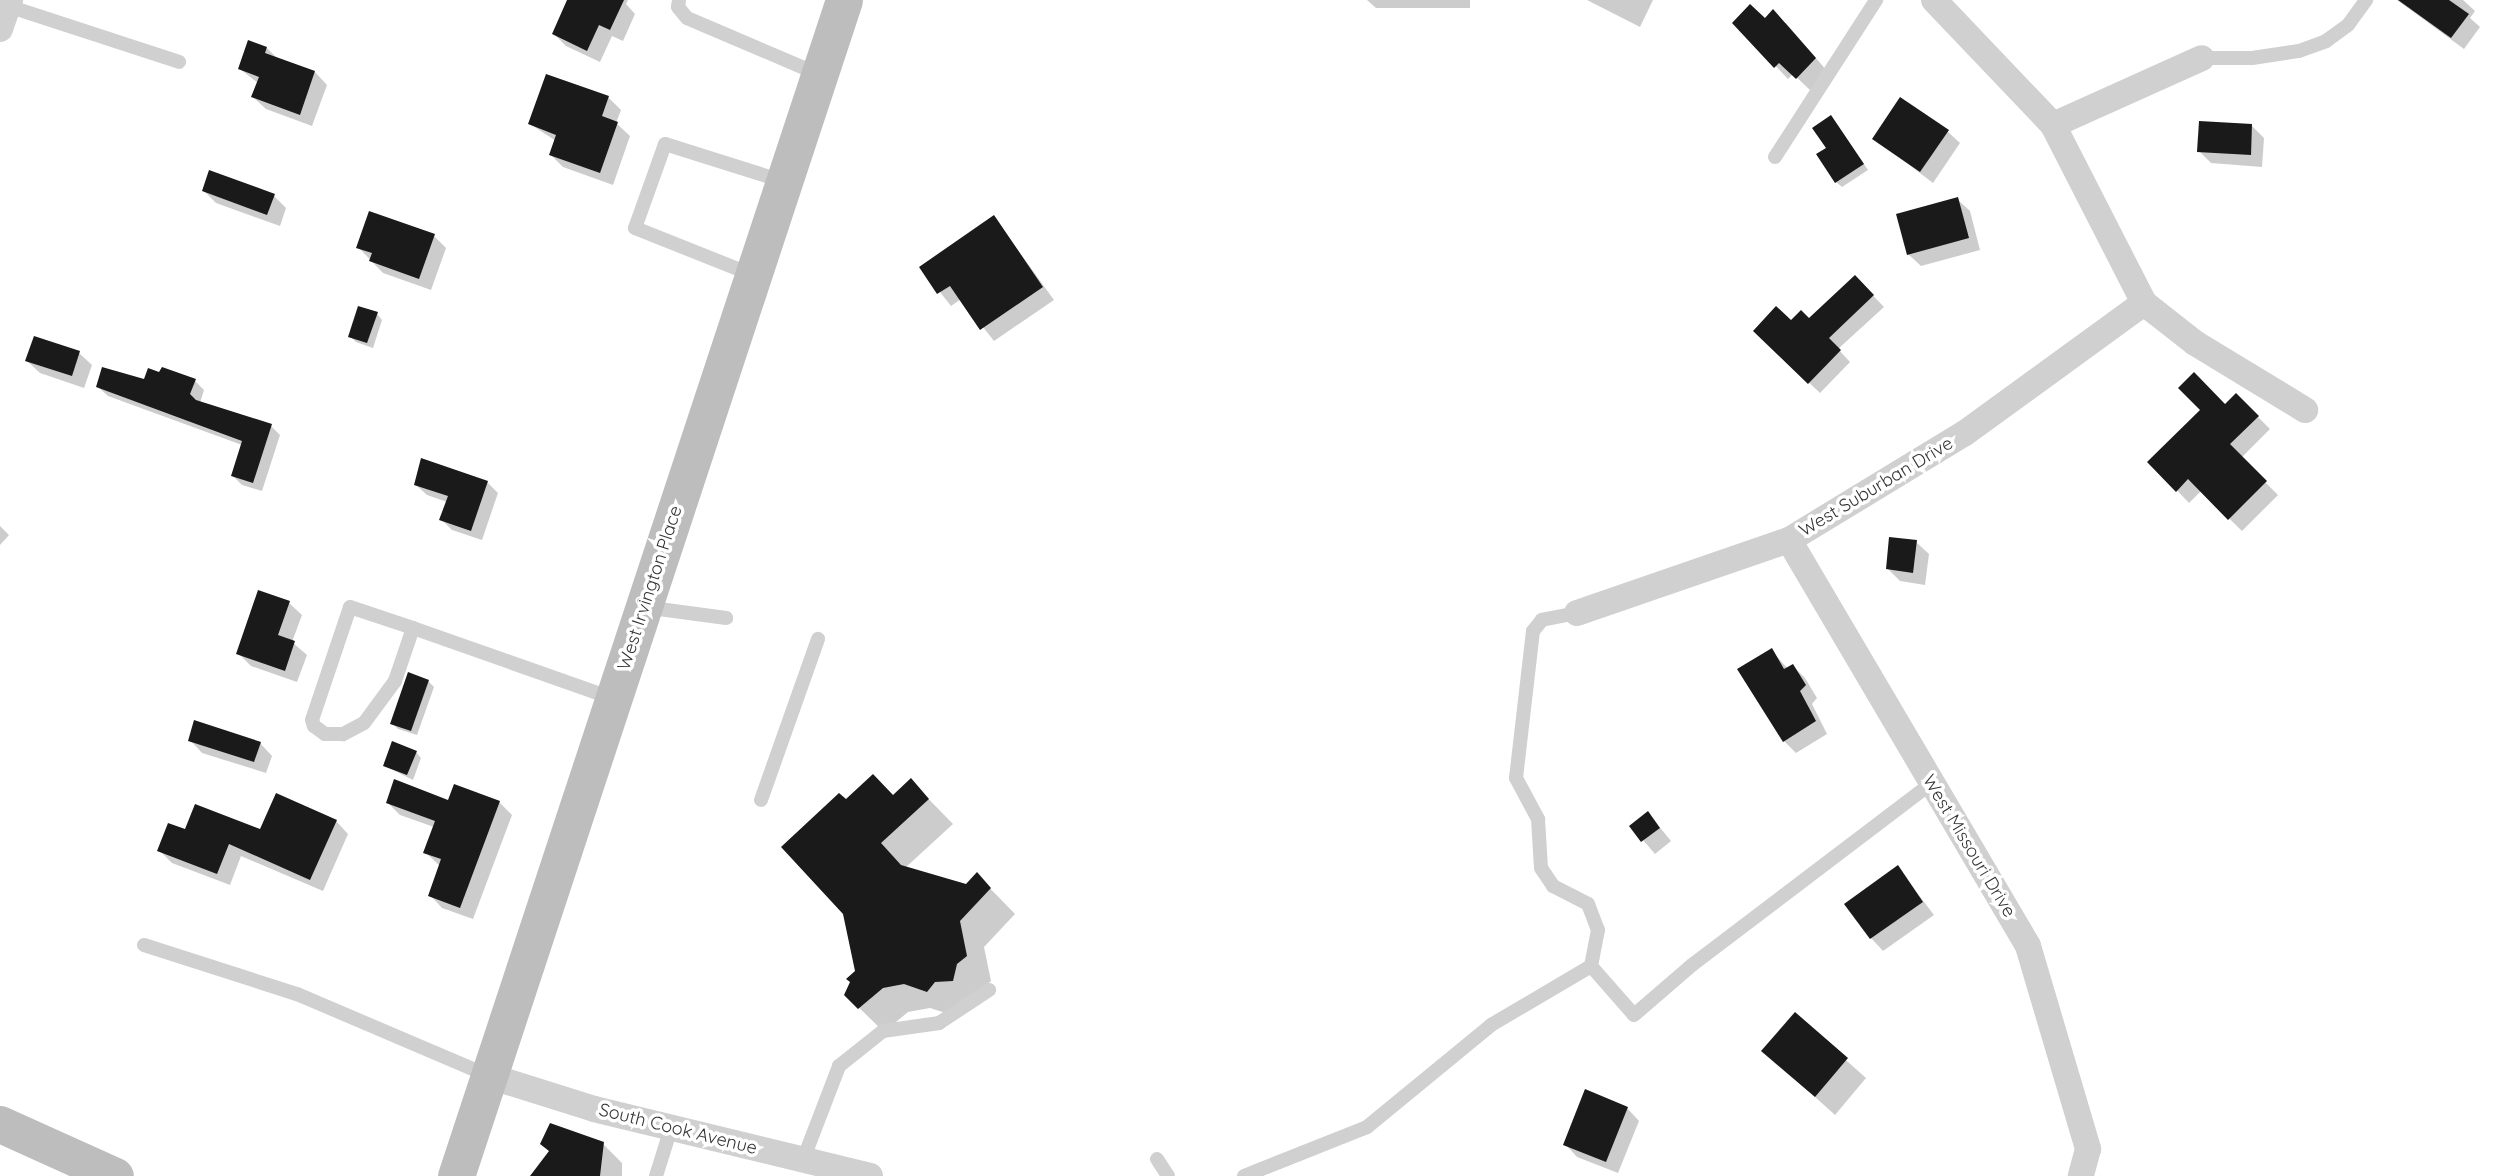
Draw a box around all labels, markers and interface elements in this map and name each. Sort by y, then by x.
street label: West Suburban Drive [1795,433,1957,541]
street label: West Irvington Place [613,503,687,673]
street label: West Missouri Drive [1918,771,2020,921]
street label: South Cook Avenue [597,1099,759,1159]

